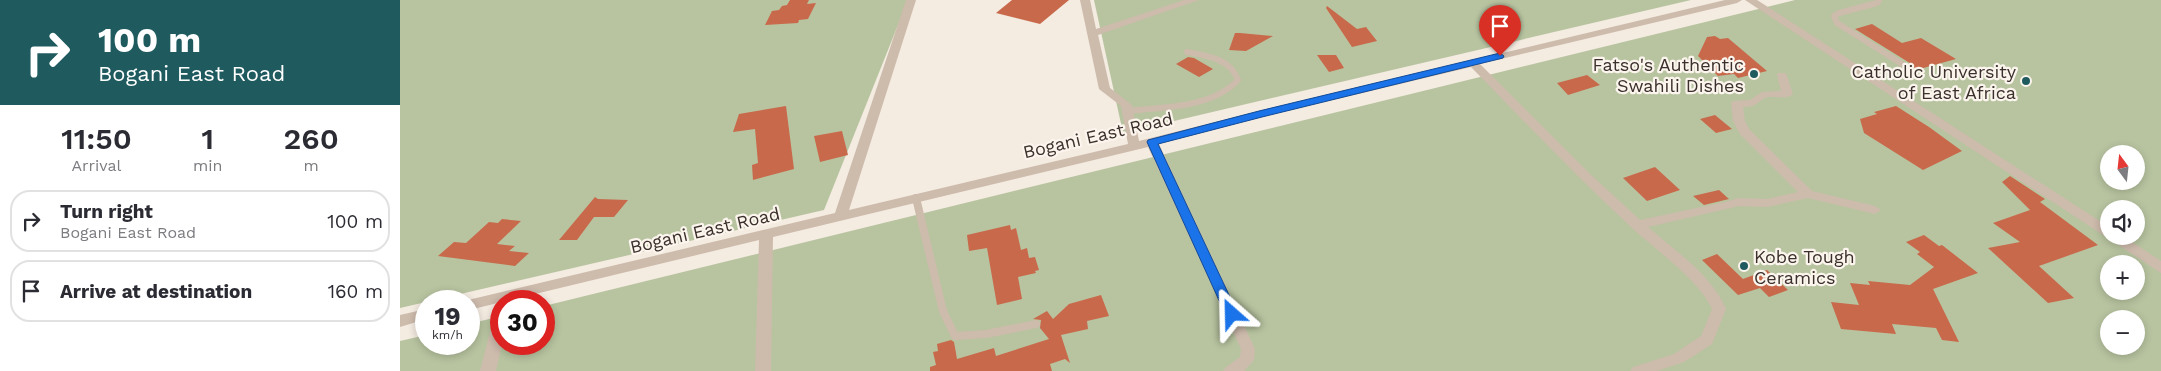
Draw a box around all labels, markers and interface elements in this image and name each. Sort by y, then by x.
pin [1479,5,1521,56]
icon: arrive [1486,12,1514,40]
text: 100 m [98,19,201,61]
icon: right [15,20,80,85]
place label: Fatso's Authentic Swahili Dishes [1592,54,1744,96]
text: Bogani East Road [98,61,285,86]
place label: Catholic University of East Africa [1851,61,2017,103]
marker: Fatso's Authentic Swahili Dishes [1748,68,1760,80]
marker: Catholic University of East Africa [2020,75,2032,87]
street label: Bogani East Road [1021,108,1175,162]
text: 11:50 [61,121,132,156]
text: 1 [201,121,214,156]
text: 260 [284,121,339,156]
north arrow [2100,145,2145,190]
map controls [2100,145,2145,355]
text: Arrival [72,156,121,175]
text: min [193,156,222,175]
text: m [304,156,319,175]
text: Turn right [60,200,153,223]
button: sound [2100,200,2145,245]
street label: Bogani East Road [628,203,782,257]
icon: right [17,207,45,235]
text: 100 m [327,210,383,233]
text: Bogani East Road [60,223,196,242]
place label: Kobe Tough Ceramics [1754,246,1855,288]
button: + [2100,255,2145,300]
marker: Kobe Tough Ceramics [1738,260,1750,272]
icon: arrive [17,277,45,305]
text: Arrive at destination [60,280,252,303]
text: 160 m [328,280,383,303]
position arrow [1205,287,1257,339]
speed limit sign: 30 [490,290,555,355]
text: 19 [434,302,461,331]
button: − [2100,310,2145,355]
text: km/h [432,328,463,342]

